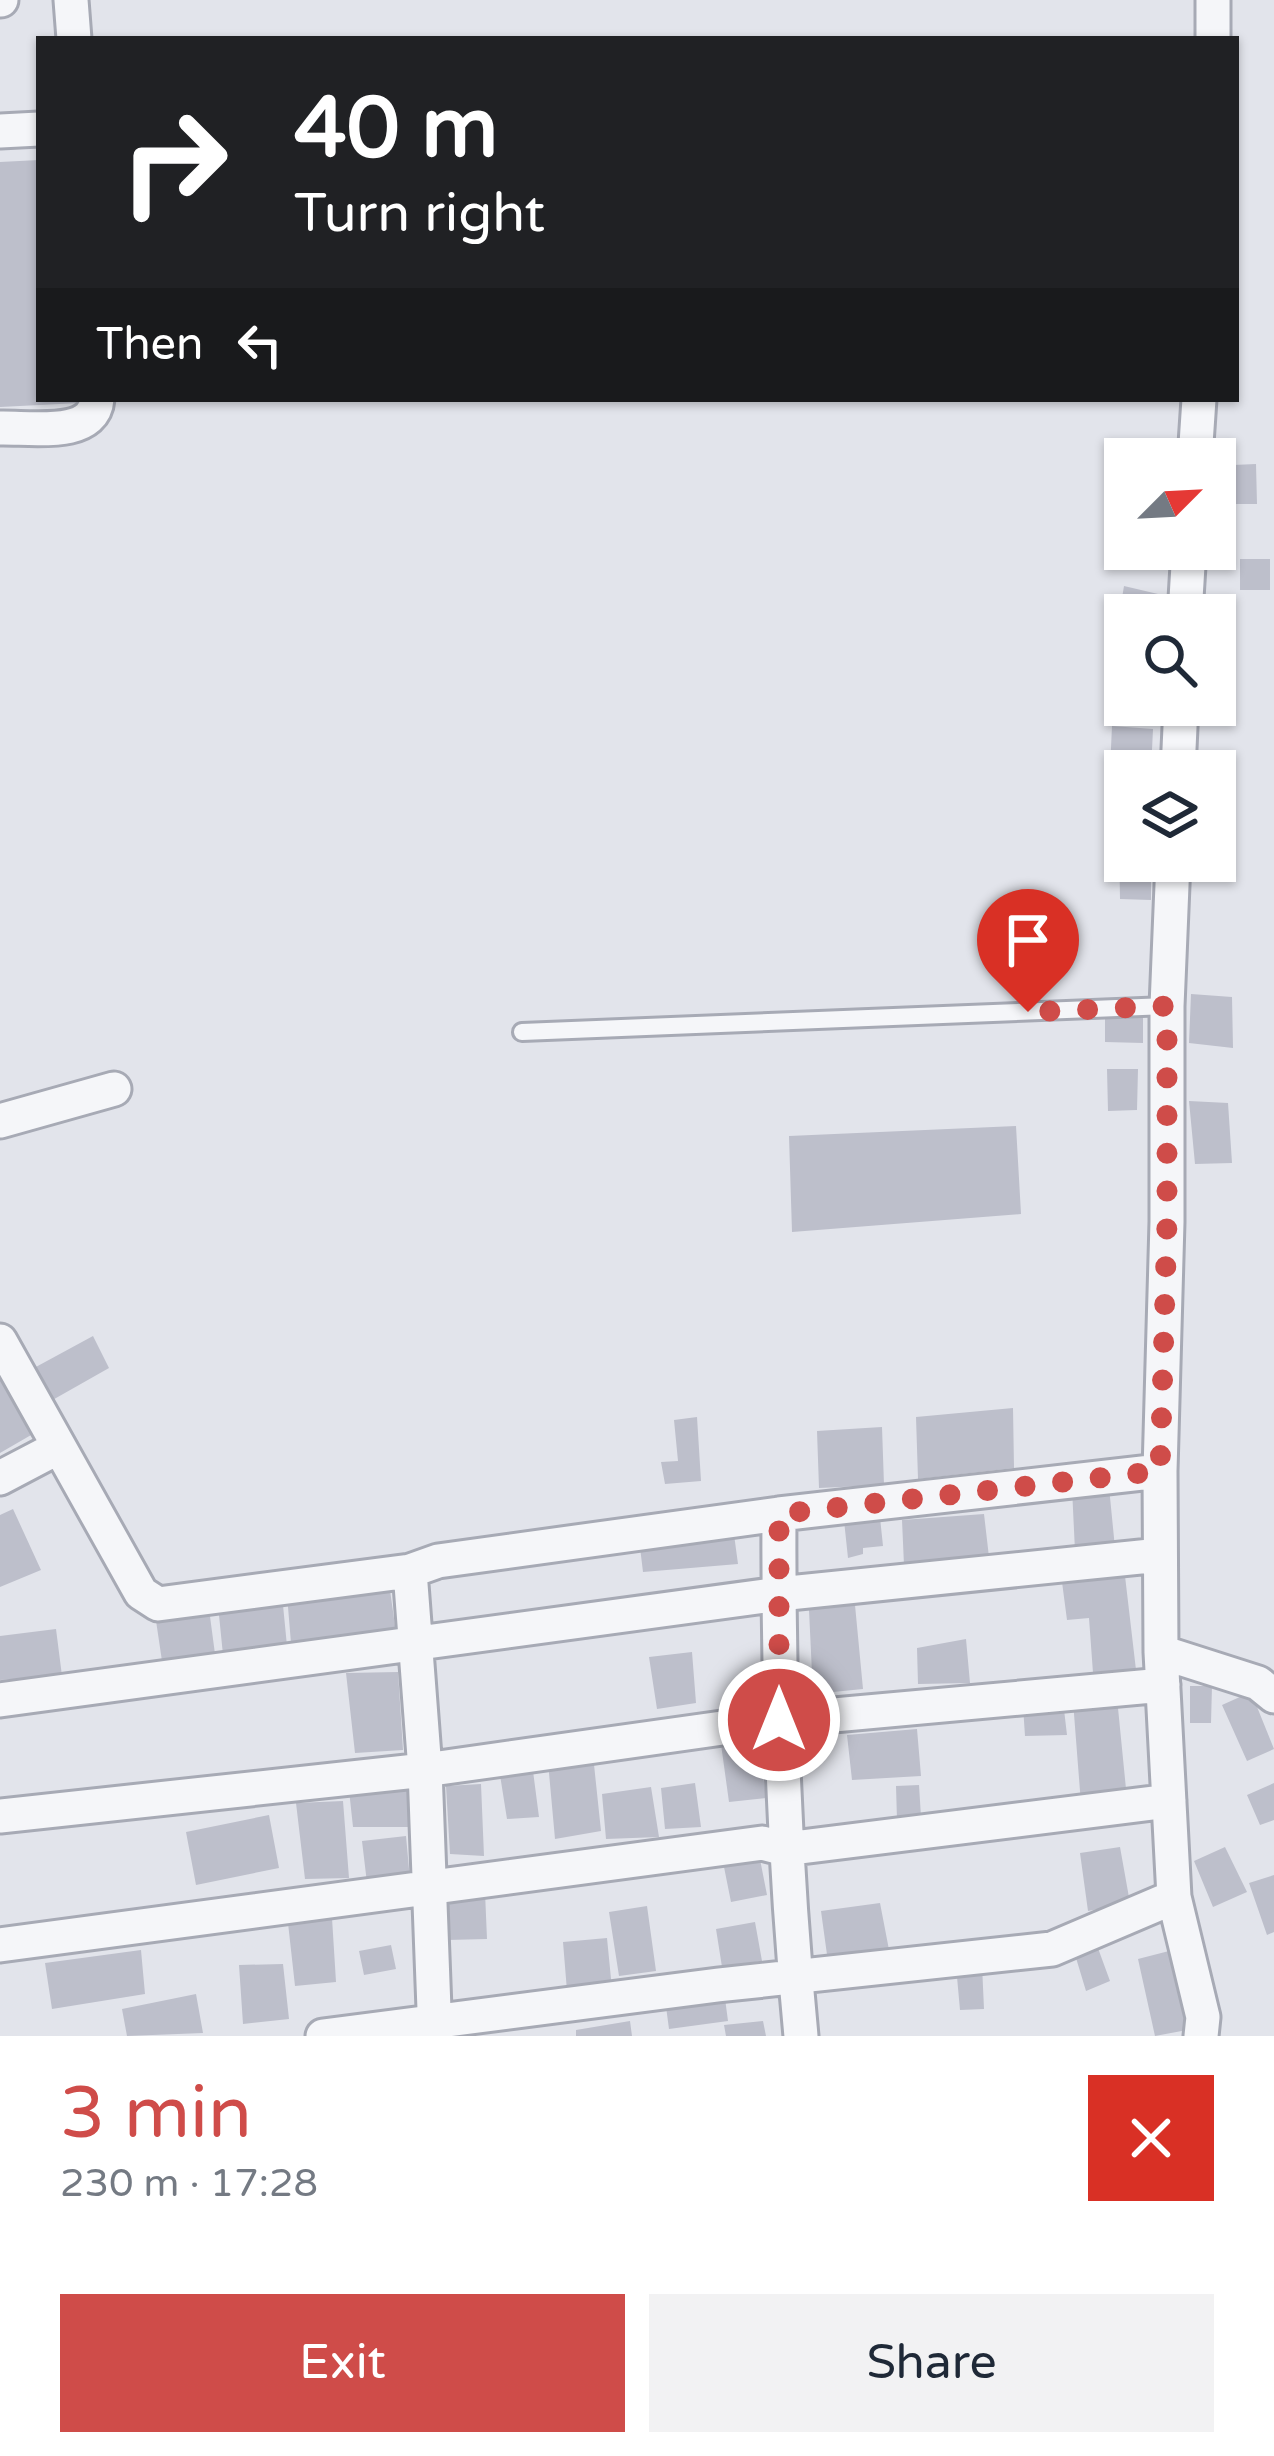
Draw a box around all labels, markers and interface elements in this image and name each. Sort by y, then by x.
text: 40 m [294,79,498,180]
icon: right [96,84,252,240]
text: Turn right [294,181,545,246]
icon: left [227,312,293,378]
text: Then [96,318,203,372]
north arrow [1104,438,1236,570]
map controls [1104,438,1236,882]
button: search [1104,594,1236,726]
button: layers [1104,750,1236,882]
pin [977,889,1079,1012]
icon: arrive [995,907,1061,973]
position arrow [716,1657,842,1783]
text: 3 min [60,2071,252,2158]
button: close [1088,2075,1214,2201]
text: 230 m · 17:28 [60,2160,318,2207]
button: Exit [60,2294,625,2432]
button: Share [649,2294,1214,2432]

